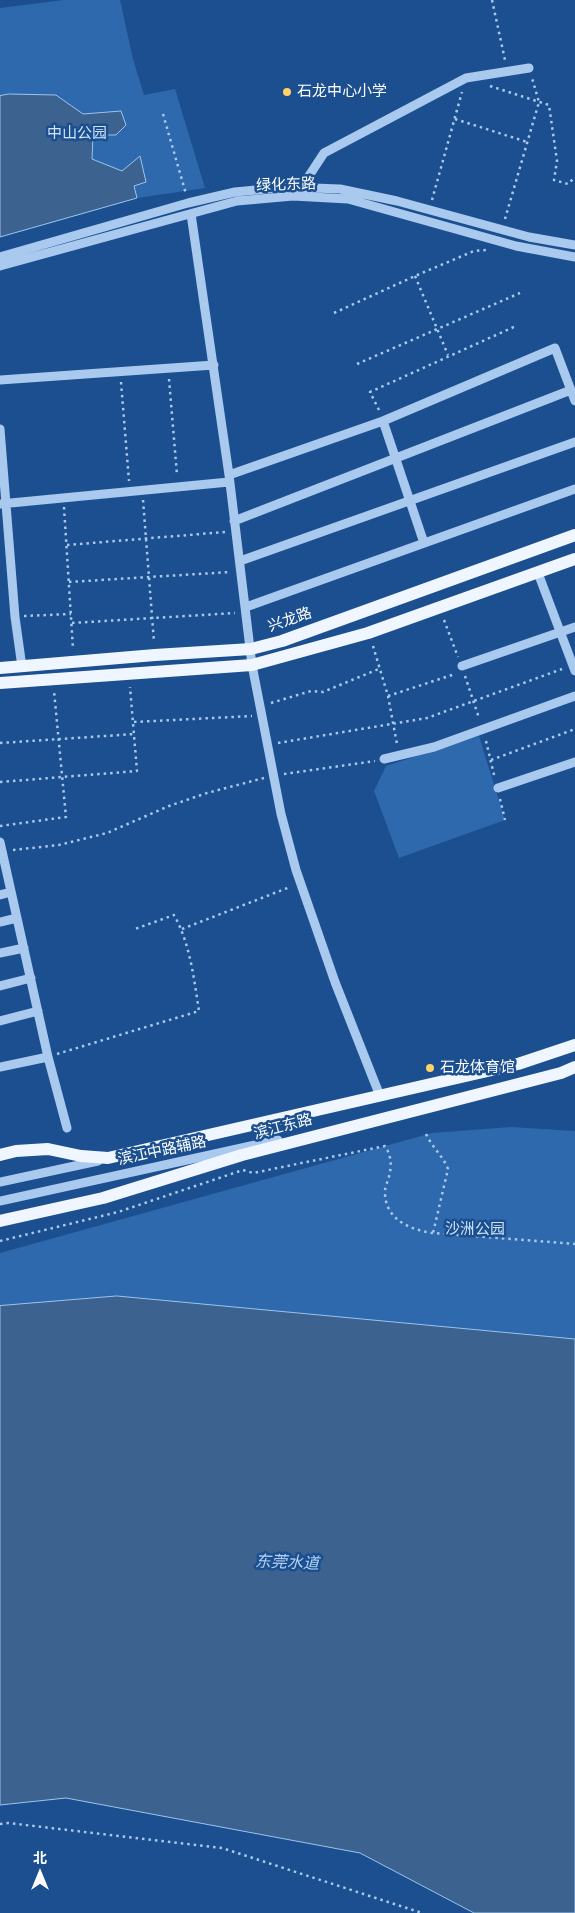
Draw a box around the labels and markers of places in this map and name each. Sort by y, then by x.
place label: 石龙中心小学 [297,83,387,101]
marker: 石龙中心小学 [281,86,293,98]
place label: 石龙体育馆 [440,1059,515,1077]
marker: 石龙体育馆 [424,1062,436,1074]

